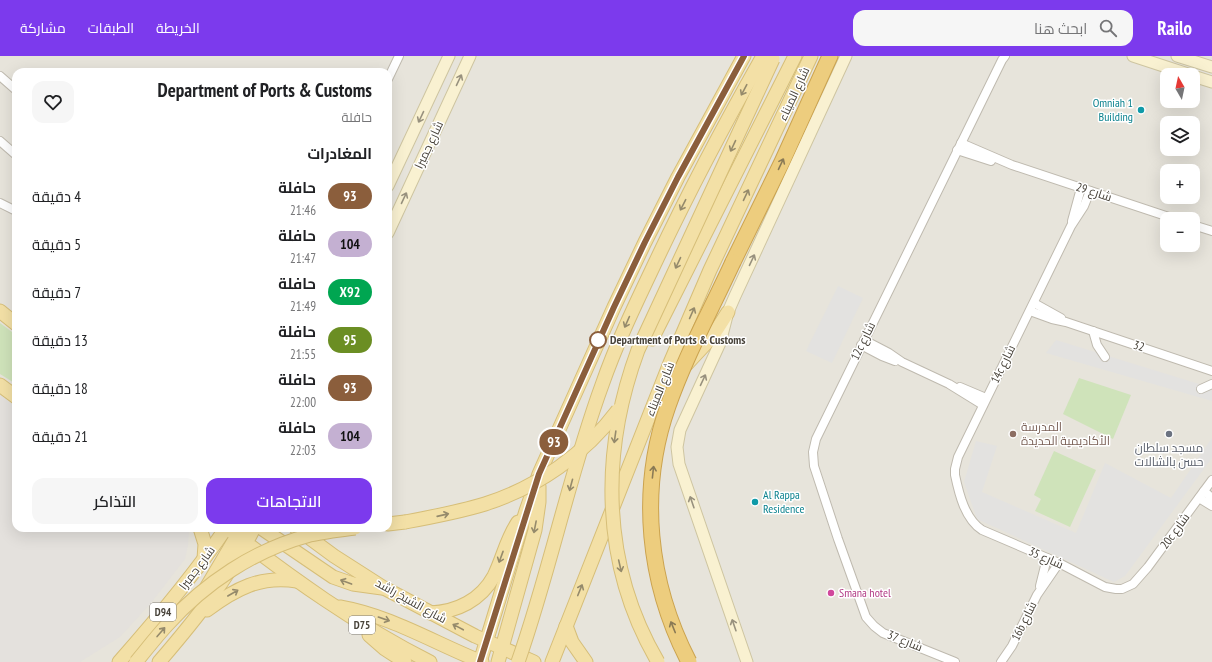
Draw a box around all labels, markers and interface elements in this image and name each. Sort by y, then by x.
search box [853,10,1133,46]
text: Railo [1157,16,1192,40]
icon: search [1097,17,1119,39]
text: مشاركة [20,19,66,37]
text: الطبقات [88,19,134,37]
text: الخريطة [156,19,200,37]
text: ابحث هنا [1034,19,1087,38]
street label: شارع الميناء [775,64,813,123]
north arrow [1160,68,1200,108]
map controls [1160,68,1200,252]
one-way arrow [456,74,463,86]
text: Department of Ports & Customs [158,78,372,102]
button: heart [32,81,74,123]
one-way arrow [740,84,748,96]
place label: Omniah 1 Building [1093,95,1133,124]
marker: Omniah 1 Building [1136,105,1146,115]
text: حافلة [342,109,372,126]
one-way arrow [416,111,424,123]
button: layers [1160,116,1200,156]
street label: شارع جميرا [411,118,447,171]
one-way arrow [729,139,736,151]
text: المغادرات [307,144,372,163]
one-way arrow [778,159,785,171]
button: + [1160,164,1200,204]
text: حافلة [278,178,316,197]
street label: شارع 29 [1074,179,1114,205]
text: 4 دقيقة [32,187,81,206]
text: 93 [343,187,357,205]
one-way arrow [743,189,750,201]
one-way arrow [401,192,408,204]
one-way arrow [679,199,686,211]
text: 21:46 [290,202,316,219]
button: − [1160,212,1200,252]
text: حافلة [278,226,316,245]
text: 5 دقيقة [32,235,81,254]
text: 104 [340,235,360,253]
text: 21:47 [290,250,316,267]
one-way arrow [749,254,756,266]
one-way arrow [674,257,681,269]
text: حافلة [278,274,316,293]
text: 7 دقيقة [32,283,81,302]
text: X92 [340,283,360,301]
text: 21:49 [290,298,316,315]
one-way arrow [689,308,696,320]
one-way arrow [623,316,631,328]
street label: 12c شارع [847,319,879,363]
text: حافلة [278,322,316,341]
text: 13 دقيقة [32,331,88,350]
text: 95 [343,331,357,349]
marker: Department of Ports & Customs [589,331,607,349]
place label: Department of Ports & Customs [610,332,745,347]
street label: 32 [1132,337,1147,354]
street label: 14c شارع [987,342,1019,386]
text: 21:55 [290,346,316,363]
street label: شارع الميناء [642,359,678,419]
text: حافلة [278,370,316,389]
one-way arrow [700,374,707,386]
text: 18 دقيقة [32,379,88,398]
text: 93 [343,379,357,397]
text: 22:00 [290,394,316,411]
text: حافلة [278,418,316,437]
place label: المدرسة الأكاديمية الحديدة [1021,419,1110,448]
text: 21 دقيقة [32,427,88,446]
text: 104 [340,427,360,445]
line badge: 93 [536,429,572,455]
marker: المدرسة الأكاديمية الحديدة [1008,429,1018,439]
marker: مسجد سلطان حسن بالشالات [1164,429,1174,439]
one-way arrow [611,430,619,443]
text: 93 [547,433,561,451]
place label: مسجد سلطان حسن بالشالات [1135,440,1203,469]
text: 22:03 [290,442,316,459]
one-way arrow [649,466,656,479]
button: التذاكر [32,478,198,524]
button: الاتجاهات [206,478,372,524]
one-way arrow [567,478,574,491]
place label: Al Rappa Residence [763,487,804,516]
one-way arrow [688,496,695,509]
marker: Al Rappa Residence [750,497,760,507]
one-way arrow [436,510,449,518]
street label: 20c شارع [1157,510,1193,552]
one-way arrow [531,520,539,533]
street label: شارع جميرا [175,543,219,593]
street label: شارع 35 [1026,543,1066,573]
one-way arrow [496,551,504,563]
one-way arrow [617,559,625,572]
street label: شارع الشيخ راشد [373,575,449,627]
one-way arrow [340,577,352,585]
one-way arrow [577,584,585,596]
place label: Smana hotel [839,585,891,600]
marker: Smana hotel [826,588,836,598]
one-way arrow [227,589,239,597]
street label: 16b شارع [1008,599,1040,643]
road number: D94 [150,603,176,621]
one-way arrow [377,615,389,623]
road number: D75 [349,616,375,634]
one-way arrow [730,619,737,632]
one-way arrow [669,621,676,633]
one-way arrow [453,623,465,630]
one-way arrow [156,627,165,637]
street label: شارع 37 [885,627,925,655]

